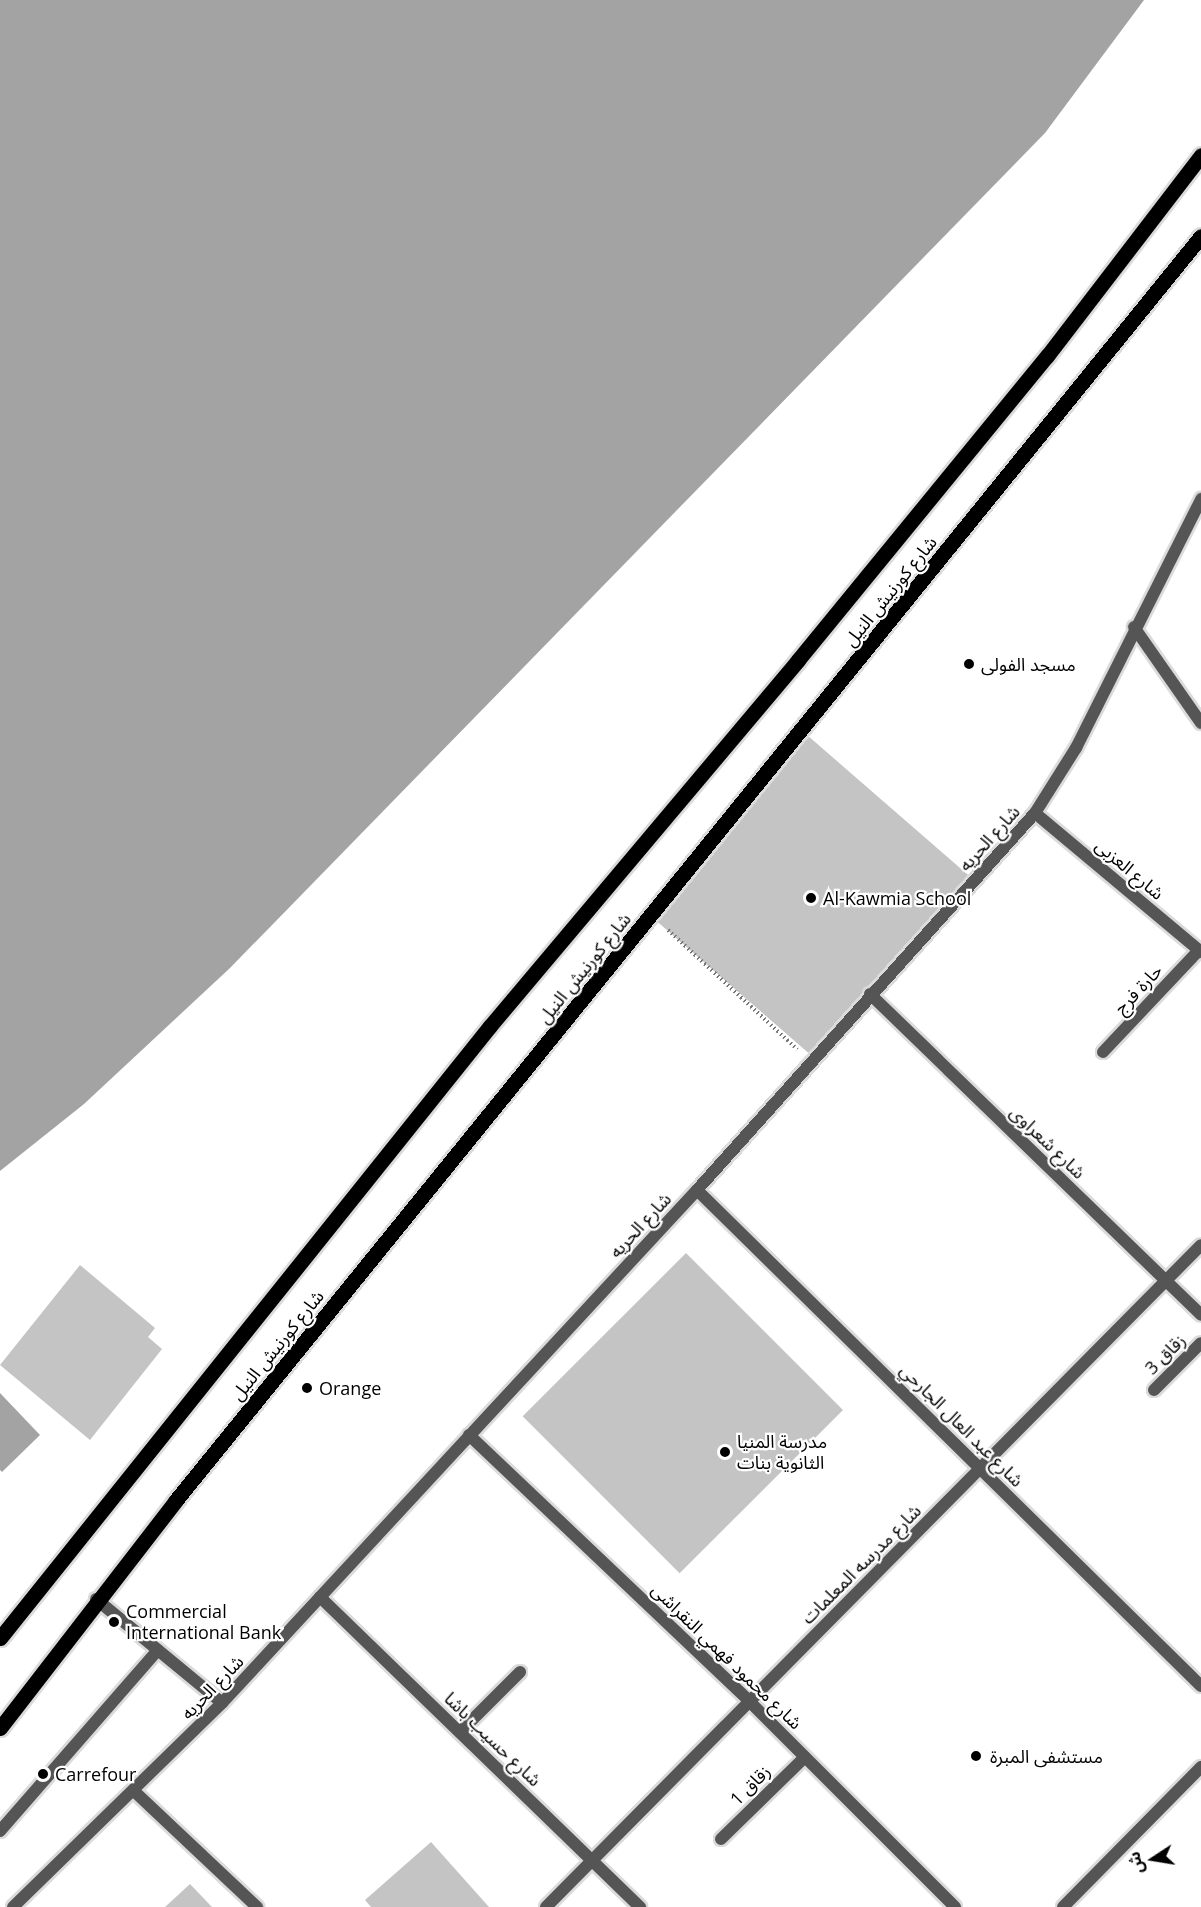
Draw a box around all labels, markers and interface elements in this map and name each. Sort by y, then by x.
street label: شارع كورنيش النيل [839,531,941,651]
place label: مسجد الفولى [981,653,1076,675]
marker: مسجد الفولى [962,657,976,671]
street label: شارع الحريه [954,801,1024,875]
street label: شارع العزبى [1091,834,1169,904]
place label: Al-Kawmia School [823,887,971,909]
marker: Al-Kawmia School [804,891,818,905]
street label: شارع كورنيش النيل [533,908,635,1028]
street label: حارة فرج [1110,960,1166,1018]
street label: شارع شعراوى [1006,1101,1090,1183]
street label: شارع الحريه [605,1188,675,1262]
street label: شارع كورنيش النيل [226,1285,328,1405]
street label: زقاق 3 [1140,1329,1190,1379]
street label: شارع عبد العال الجارحي [896,1359,1028,1491]
place label: Orange [319,1377,381,1399]
marker: Orange [300,1381,314,1395]
place label: مدرسة المنيا الثانوية بنات [737,1431,827,1474]
marker: مدرسة المنيا الثانوية بنات [718,1445,732,1459]
street label: شارع مدرسه المعلمات [797,1500,925,1628]
street label: شارع محمود فهمي النقراشى [647,1579,807,1733]
place label: Commercial International Bank [126,1601,281,1644]
marker: Commercial International Bank [107,1615,121,1629]
street label: شارع الحريه [176,1650,248,1724]
street label: شارع حسيب باشا [440,1687,546,1791]
place label: مستشفى المبرة [990,1745,1103,1767]
marker: مستشفى المبرة [967,1747,985,1765]
street label: زقاق 1 [725,1760,775,1810]
place label: Carrefour [55,1763,136,1785]
marker: Carrefour [36,1767,50,1781]
north arrow [1123,1829,1183,1889]
text: ش [1122,1850,1148,1876]

